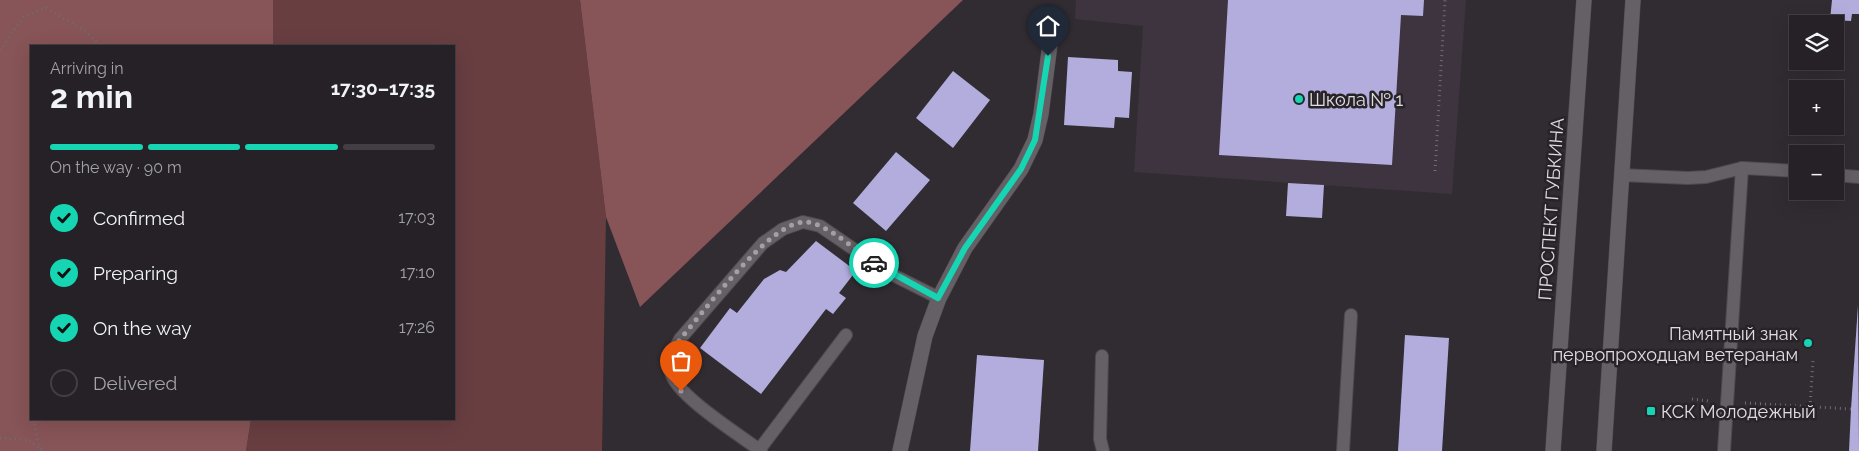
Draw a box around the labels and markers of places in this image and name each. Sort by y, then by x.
pin [1027,5,1069,56]
place label: Школа № 1 [1309,89,1403,110]
marker: Школа № 1 [1293,93,1305,105]
place label: Памятный знак первопроходцам ветеранам [1553,323,1798,365]
marker: Памятный знак первопроходцам ветеранам [1802,337,1814,349]
pin [660,340,702,391]
place label: КСК Молодежный [1661,401,1816,422]
marker: КСК Молодежный [1645,405,1657,417]

